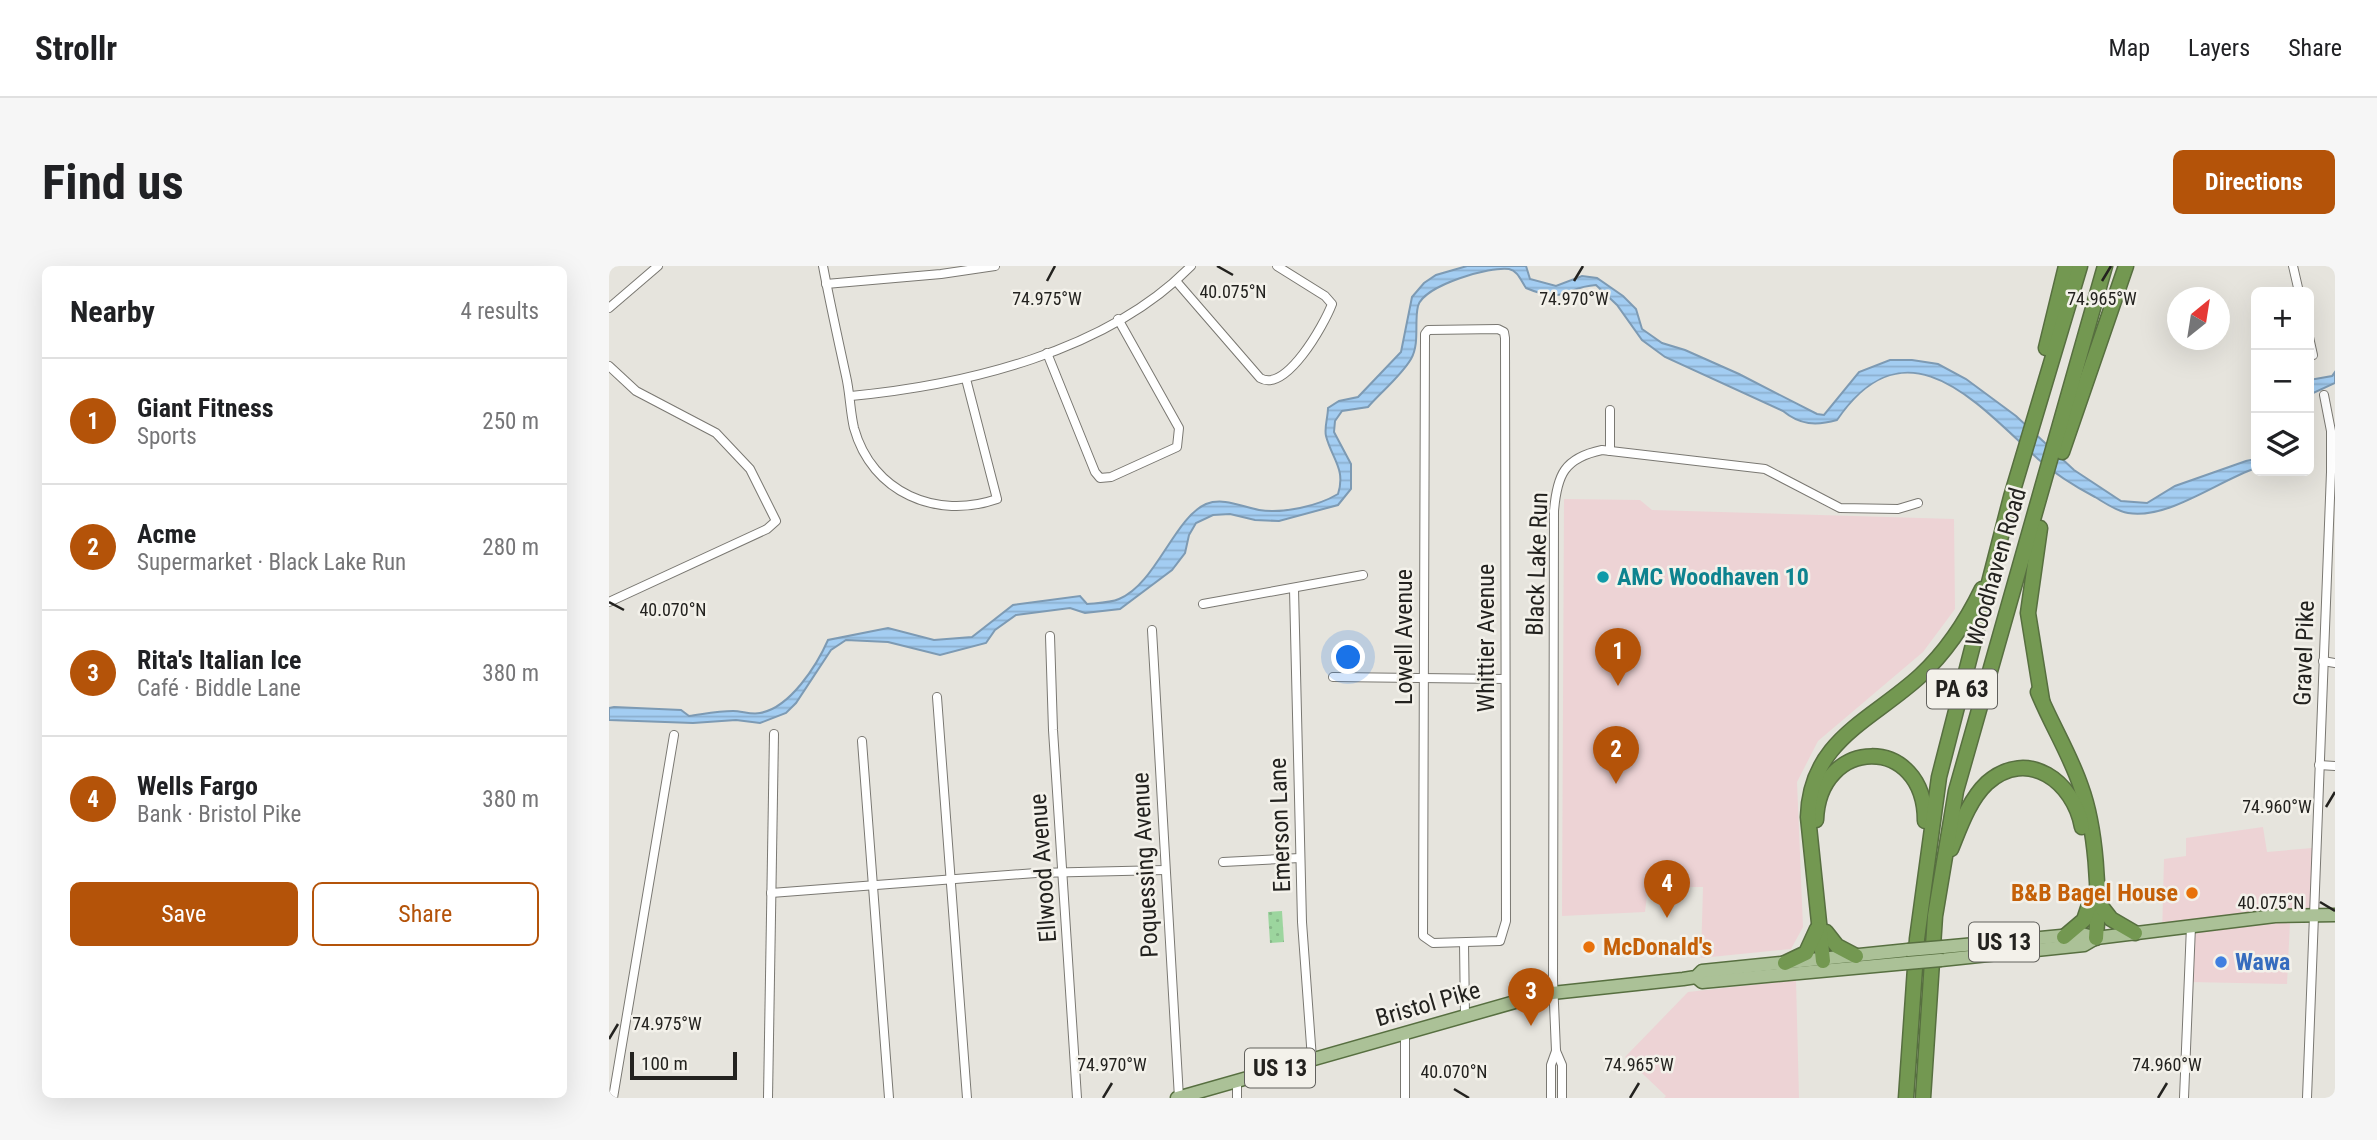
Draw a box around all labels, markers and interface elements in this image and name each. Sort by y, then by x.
text: Strollr [35,29,117,68]
text: Map [2109,34,2150,62]
text: Layers [2188,34,2250,62]
text: Share [2288,34,2342,62]
button: Directions [2173,150,2335,214]
text: Find us [42,154,184,211]
text: 40.075°N [1199,281,1267,302]
north arrow [2167,287,2230,350]
map controls [2251,287,2314,476]
button: + [2251,287,2314,350]
text: 74.975°W [1012,288,1082,309]
text: 74.970°W [1539,288,1609,309]
text: 74.965°W [2067,288,2137,309]
text: Nearby [70,294,155,329]
text: 4 results [461,298,539,325]
button: − [2251,350,2314,413]
text: Giant Fitness [137,393,274,423]
text: 1 [87,408,99,435]
text: 250 m [482,408,539,435]
button: layers [2251,413,2314,476]
text: Sports [137,423,197,450]
street label: Woodhaven Road [1960,485,2032,649]
street label: Black Lake Run [1521,492,1553,636]
text: Acme [137,519,196,549]
text: 2 [87,534,99,561]
text: 280 m [482,534,539,561]
text: Supermarket · Black Lake Run [137,549,406,576]
place label: AMC Woodhaven 10 [1617,563,1809,591]
street label: Whittier Avenue [1472,564,1500,712]
street label: Lowell Avenue [1390,569,1418,705]
marker: AMC Woodhaven 10 [1595,569,1611,585]
text: 40.070°N [639,599,707,620]
street label: Gravel Pike [2288,600,2320,706]
pin: 1 [1595,628,1641,686]
your location [1331,640,1365,674]
text: Rita's Italian Ice [137,645,302,675]
text: 3 [87,660,99,687]
text: 380 m [482,660,539,687]
road number: PA 63 [1927,670,1997,708]
text: Café · Biddle Lane [137,675,301,702]
pin: 2 [1593,726,1639,784]
street label: Emerson Lane [1264,757,1296,893]
text: Wells Fargo [137,771,258,801]
street label: Poquessing Avenue [1126,772,1164,958]
text: 4 [87,786,99,813]
text: 380 m [482,786,539,813]
street label: Ellwood Avenue [1024,793,1062,943]
text: 74.960°W [2242,796,2312,817]
text: Bank · Bristol Pike [137,801,301,828]
pin: 4 [1644,860,1690,918]
place label: B&B Bagel House [2011,879,2178,907]
button: Save [70,882,298,946]
button: Share [312,882,539,946]
marker: B&B Bagel House [2184,885,2200,901]
text: 40.075°N [2237,892,2305,913]
road number: US 13 [1969,922,2039,962]
place label: McDonald's [1603,933,1713,961]
marker: McDonald's [1581,939,1597,955]
place label: Wawa [2235,948,2290,976]
marker: Wawa [2213,954,2229,970]
pin: 3 [1508,968,1554,1026]
street label: Bristol Pike [1373,976,1483,1032]
text: 74.975°W [632,1013,702,1034]
road number: US 13 [1245,1048,1315,1088]
scale bar [630,1049,737,1081]
text: 100 m [641,1052,688,1075]
text: 74.970°W [1077,1054,1147,1075]
text: 74.965°W [1604,1054,1674,1075]
text: 74.960°W [2132,1054,2202,1075]
text: 40.070°N [1420,1061,1488,1082]

